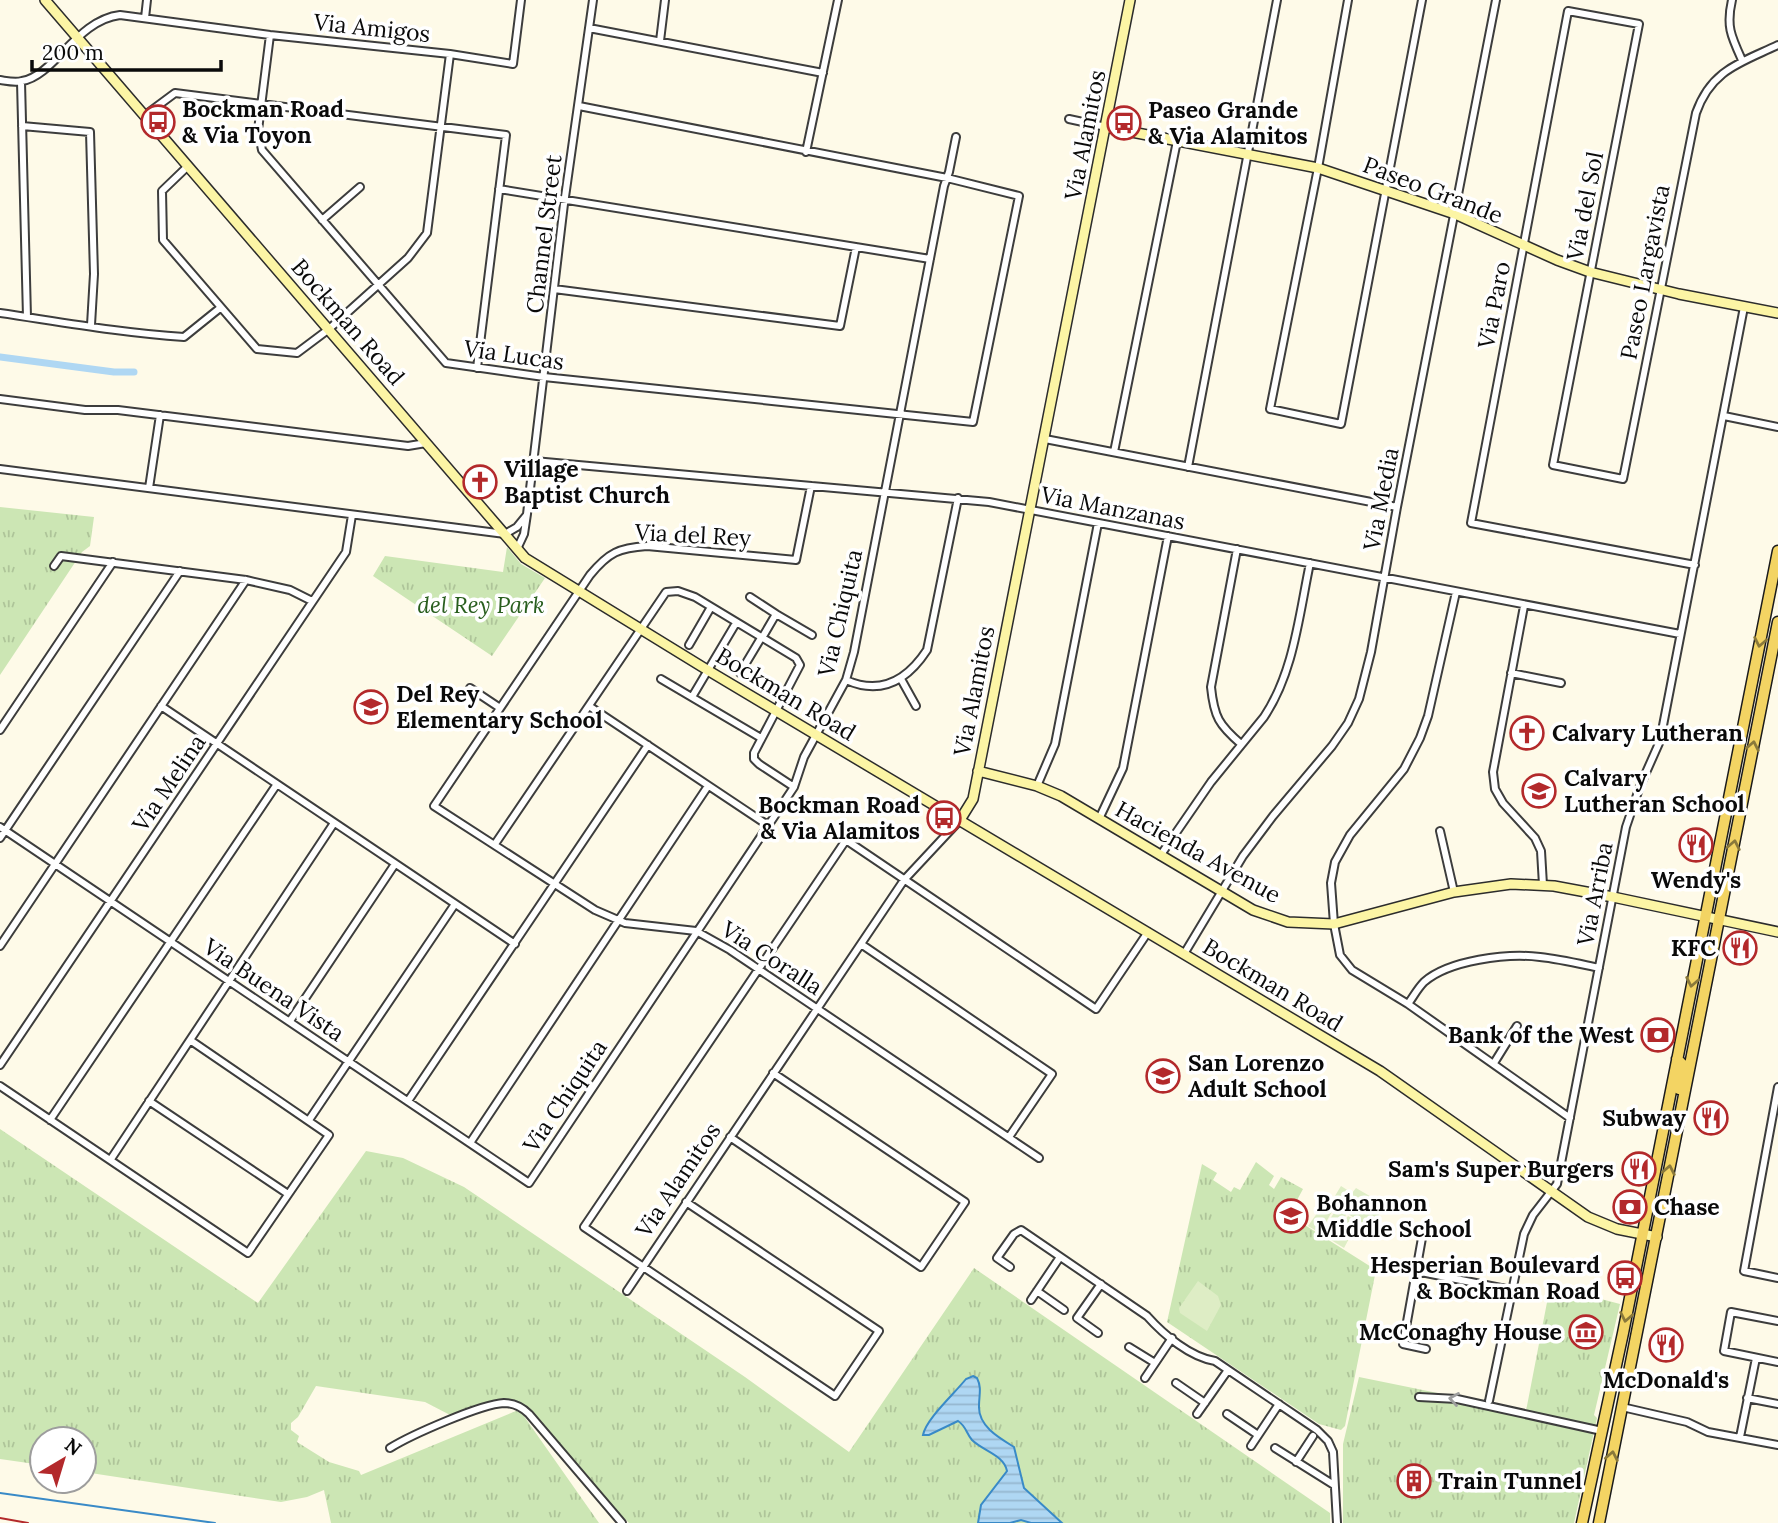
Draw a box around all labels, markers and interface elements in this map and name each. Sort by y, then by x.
street label: Via Amigos [311,7,432,48]
scale bar [32,28,220,72]
text: 200 m [42,39,104,66]
street label: Via Alamitos [1057,67,1111,203]
place label: Bockman Road & Via Toyon [182,94,344,149]
place label: Paseo Grande & Via Alamitos [1148,95,1308,150]
bus stop icon: Bockman Road & Via Toyon [139,103,177,141]
bus stop icon: Paseo Grande & Via Alamitos [1105,104,1143,142]
street label: Via del Sol [1560,149,1609,264]
street label: Paseo Grande [1359,150,1507,229]
street label: Channel Street [519,153,568,315]
street label: Paseo Largavista [1613,182,1676,362]
street label: Bockman Road [286,252,411,391]
street label: Via Paro [1471,259,1516,352]
street label: Via Lucas [461,333,566,376]
street label: Via Media [1356,445,1405,554]
place label: Village Baptist Church [504,454,670,509]
church icon: Village Baptist Church [461,463,499,501]
street label: Via Manzanas [1038,479,1188,536]
street label: Via del Rey [633,517,753,552]
street label: Via Chiquita [811,546,868,680]
park label: del Rey Park [417,590,545,619]
street label: Via Alamitos [946,623,1000,759]
one-way arrow [1753,636,1768,648]
street label: Bockman Road [711,640,862,747]
place label: Del Rey Elementary School [396,679,603,734]
school or university icon: Del Rey Elementary School [352,688,390,726]
church icon: Calvary Lutheran [1508,714,1546,752]
place label: Calvary Lutheran [1552,718,1743,747]
street label: Via Melina [125,728,212,838]
one-way arrow [1745,740,1760,752]
place label: Calvary Lutheran School [1564,763,1745,818]
school or university icon: Calvary Lutheran School [1520,772,1558,810]
place label: Bockman Road & Via Alamitos [758,790,920,845]
street label: Hacienda Avenue [1111,794,1286,909]
bus stop icon: Bockman Road & Via Alamitos [925,799,963,837]
restaurant icon: Wendy's [1677,826,1715,864]
street label: Via Arriba [1570,839,1619,949]
one-way arrow [1725,839,1740,851]
place label: Wendy's [1651,865,1741,894]
street label: Via Coralla [715,914,828,1001]
restaurant icon: KFC [1721,929,1759,967]
street label: Via Buena Vista [197,931,350,1047]
street label: Bockman Road [1198,931,1349,1038]
place label: KFC [1671,933,1716,962]
one-way arrow [1685,976,1700,988]
bank icon: Bank of the West [1639,1016,1677,1054]
place label: Bank of the West [1448,1020,1634,1049]
street label: Via Chiquita [516,1034,613,1159]
place label: San Lorenzo Adult School [1188,1048,1327,1103]
school or university icon: San Lorenzo Adult School [1144,1057,1182,1095]
restaurant icon: Subway [1692,1099,1730,1137]
place label: Subway [1602,1103,1686,1132]
street label: Via Alamitos [628,1117,727,1243]
restaurant icon: Sam's Super Burgers [1620,1150,1658,1188]
place label: Sam's Super Burgers [1388,1154,1614,1183]
one-way arrow [1661,1164,1676,1176]
place label: Bohannon Middle School [1316,1188,1472,1243]
bank icon: Chase [1611,1188,1649,1226]
place label: Chase [1654,1192,1720,1221]
school or university icon: Bohannon Middle School [1272,1197,1310,1235]
place label: Hesperian Boulevard & Bockman Road [1370,1250,1600,1305]
bus stop icon: Hesperian Boulevard & Bockman Road [1606,1259,1644,1297]
one-way arrow [1619,1311,1634,1323]
museum icon: McConaghy House [1567,1313,1605,1351]
place label: McConaghy House [1359,1317,1562,1346]
restaurant icon: McDonald's [1647,1326,1685,1364]
place label: McDonald's [1603,1365,1729,1394]
one-way arrow [1448,1392,1460,1407]
north arrow [28,1425,98,1495]
text: N [60,1433,87,1461]
one-way arrow [1604,1450,1619,1462]
building icon: Train Tunnel [1395,1462,1433,1500]
place label: Train Tunnel [1438,1466,1582,1495]

